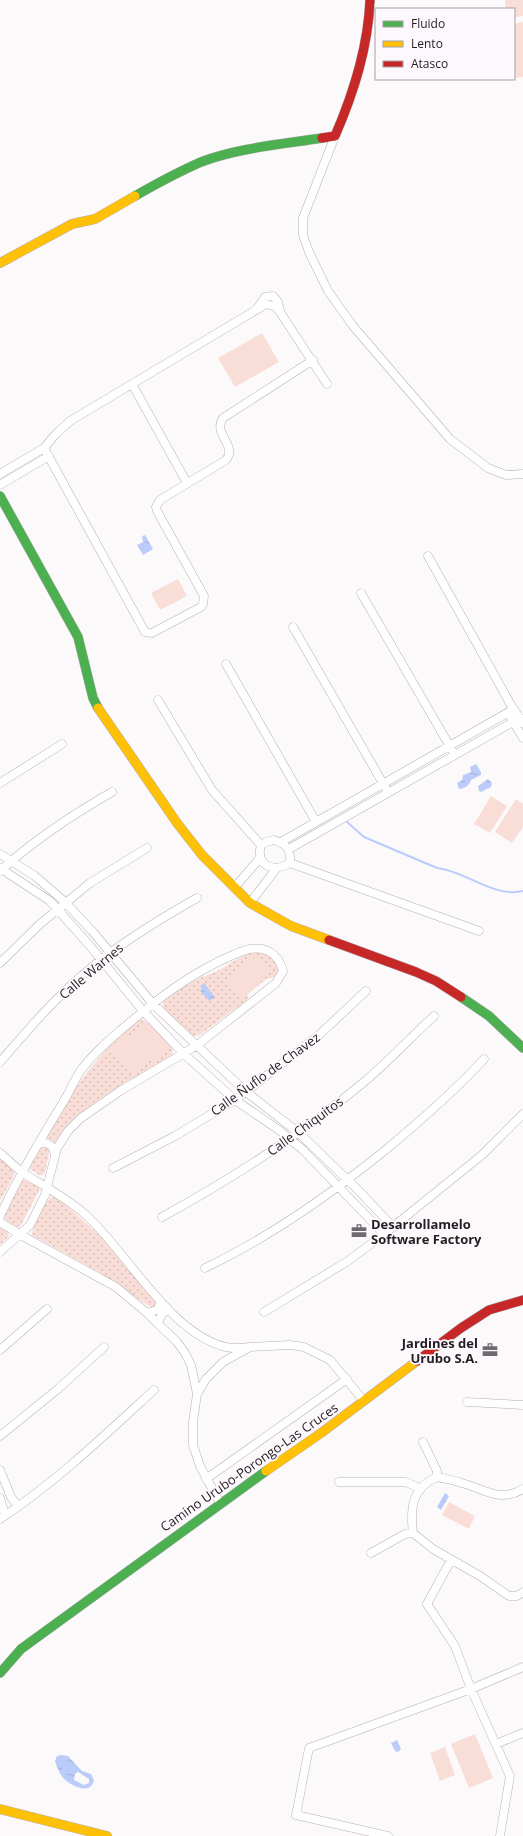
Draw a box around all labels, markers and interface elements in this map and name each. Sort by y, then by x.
legend [375,8,515,80]
text: Fluido [411,15,445,32]
text: Lento [411,35,443,52]
text: Atasco [411,55,448,72]
street label: Calle Warnes [55,939,127,1003]
street label: Calle Ñuflo de Chavez [207,1028,323,1120]
street label: Calle Chiquitos [263,1092,347,1160]
place label: Desarrollamelo Software Factory [371,1215,482,1248]
office icon: Desarrollamelo Software Factory [350,1222,368,1240]
place label: Jardines del Urubo S.A. [401,1334,478,1367]
office icon: Jardines del Urubo S.A. [481,1341,499,1359]
street label: Camino Urubo-Porongo-Las Cruces [157,1398,341,1536]

